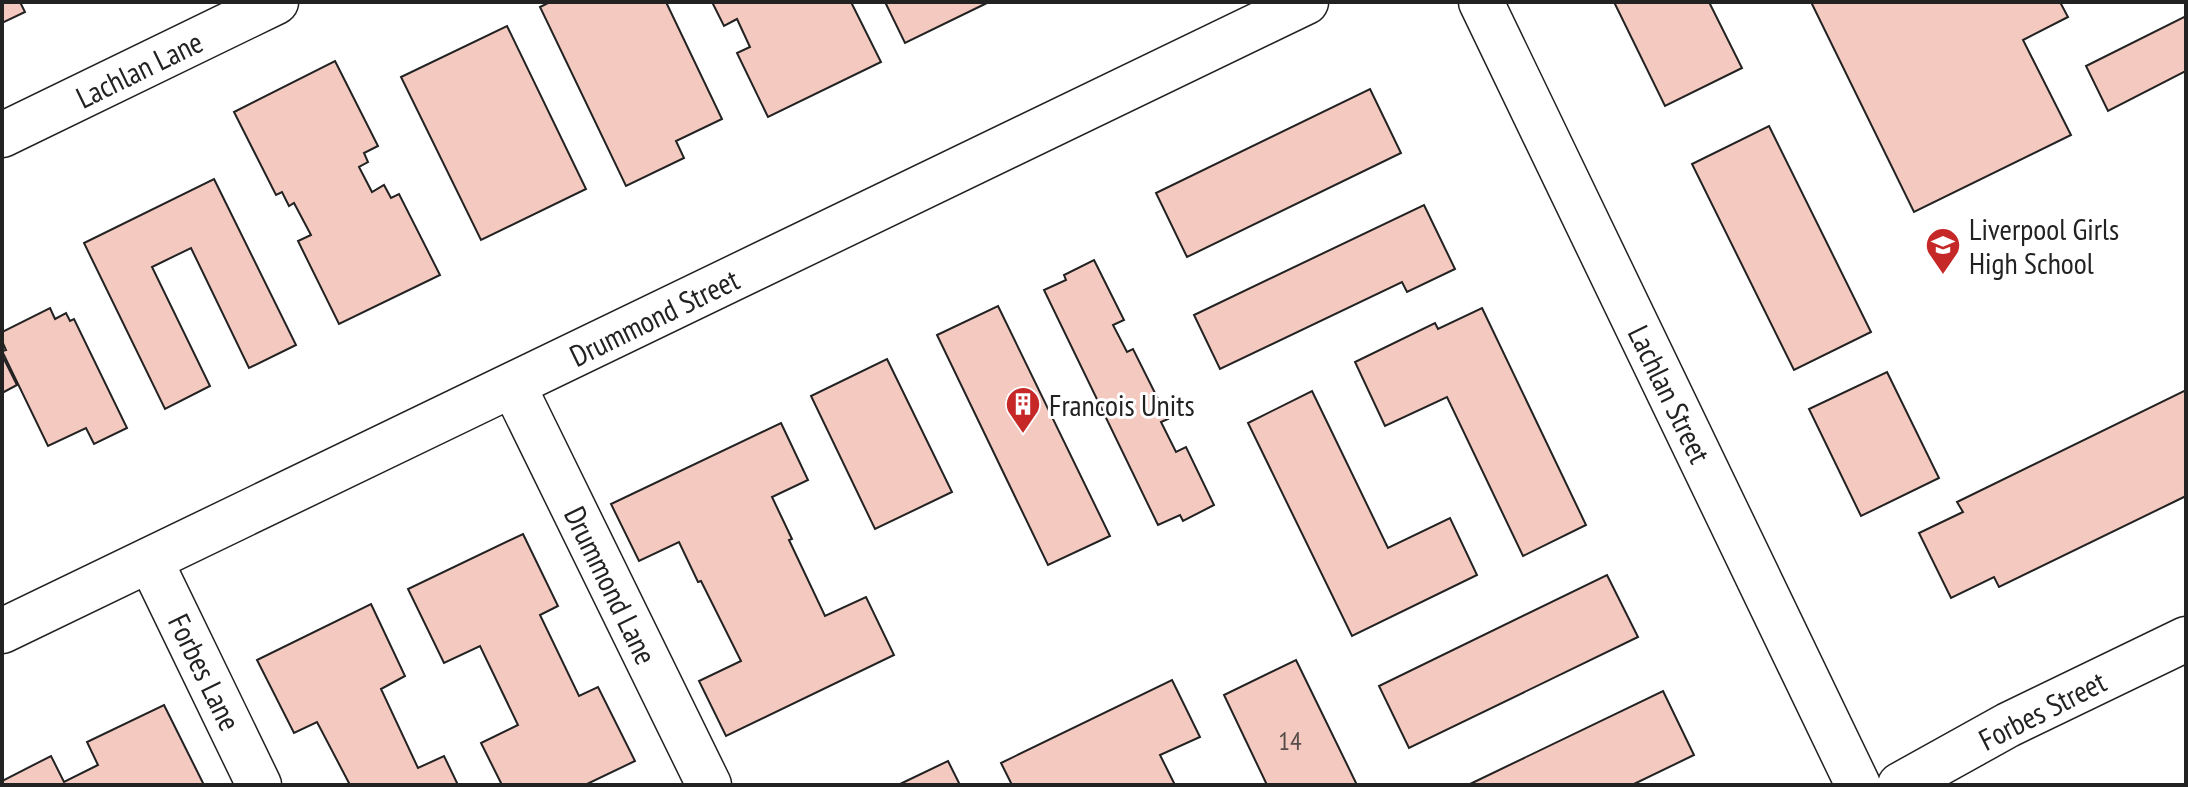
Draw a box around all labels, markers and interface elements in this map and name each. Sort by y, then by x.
street label: Lachlan Lane [69,22,209,116]
place label: Liverpool Girls High School [1969,209,2119,282]
school or university icon: Liverpool Girls High School [1924,226,1962,276]
street label: Drummond Street [563,259,746,375]
street label: Lachlan Street [1620,319,1720,470]
building icon: Francois Units [1004,385,1042,435]
place label: Francois Units [1049,385,1195,424]
street label: Drummond Lane [556,500,666,670]
street label: Forbes Lane [160,607,250,737]
street label: Forbes Street [1972,661,2113,759]
house number: 14 [1278,724,1302,757]

